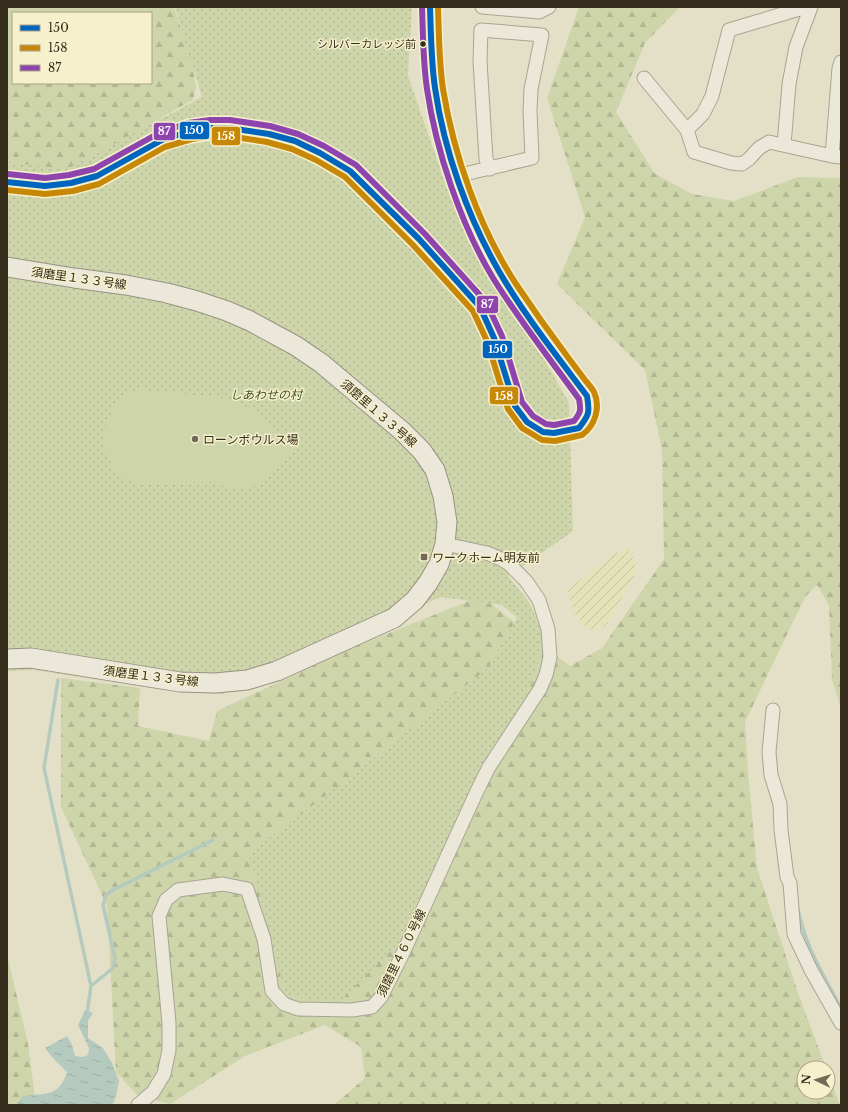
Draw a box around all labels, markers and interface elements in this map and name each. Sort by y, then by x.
legend [12,12,152,84]
text: 150 [48,20,69,35]
place label: シルバーカレッジ前 [317,37,416,51]
marker: シルバーカレッジ前 [418,39,428,49]
text: 158 [48,40,67,55]
text: 87 [48,60,62,75]
line badge: 150 [179,121,210,140]
line badge: 87 [153,122,176,141]
text: 150 [184,123,204,137]
text: 87 [158,124,171,138]
line badge: 158 [211,126,241,146]
text: 158 [217,129,235,143]
street label: 須磨里１３３号線 [30,264,128,292]
line badge: 87 [476,295,499,314]
text: 87 [481,297,494,311]
line badge: 150 [482,340,513,359]
text: 150 [488,342,508,356]
street label: 須磨里１３３号線 [338,376,420,450]
line badge: 158 [489,386,519,405]
park label: しあわせの村 [230,387,304,402]
text: 158 [495,389,513,403]
place label: ローンボウルス場 [203,432,298,447]
marker: ローンボウルス場 [190,434,200,444]
place label: ワークホーム明友前 [432,550,540,565]
marker: ワークホーム明友前 [419,552,429,562]
street label: 須磨里１３３号線 [102,663,200,689]
street label: 須磨里４６０号線 [373,907,429,999]
north arrow [796,1060,836,1100]
text: N [799,1073,813,1085]

